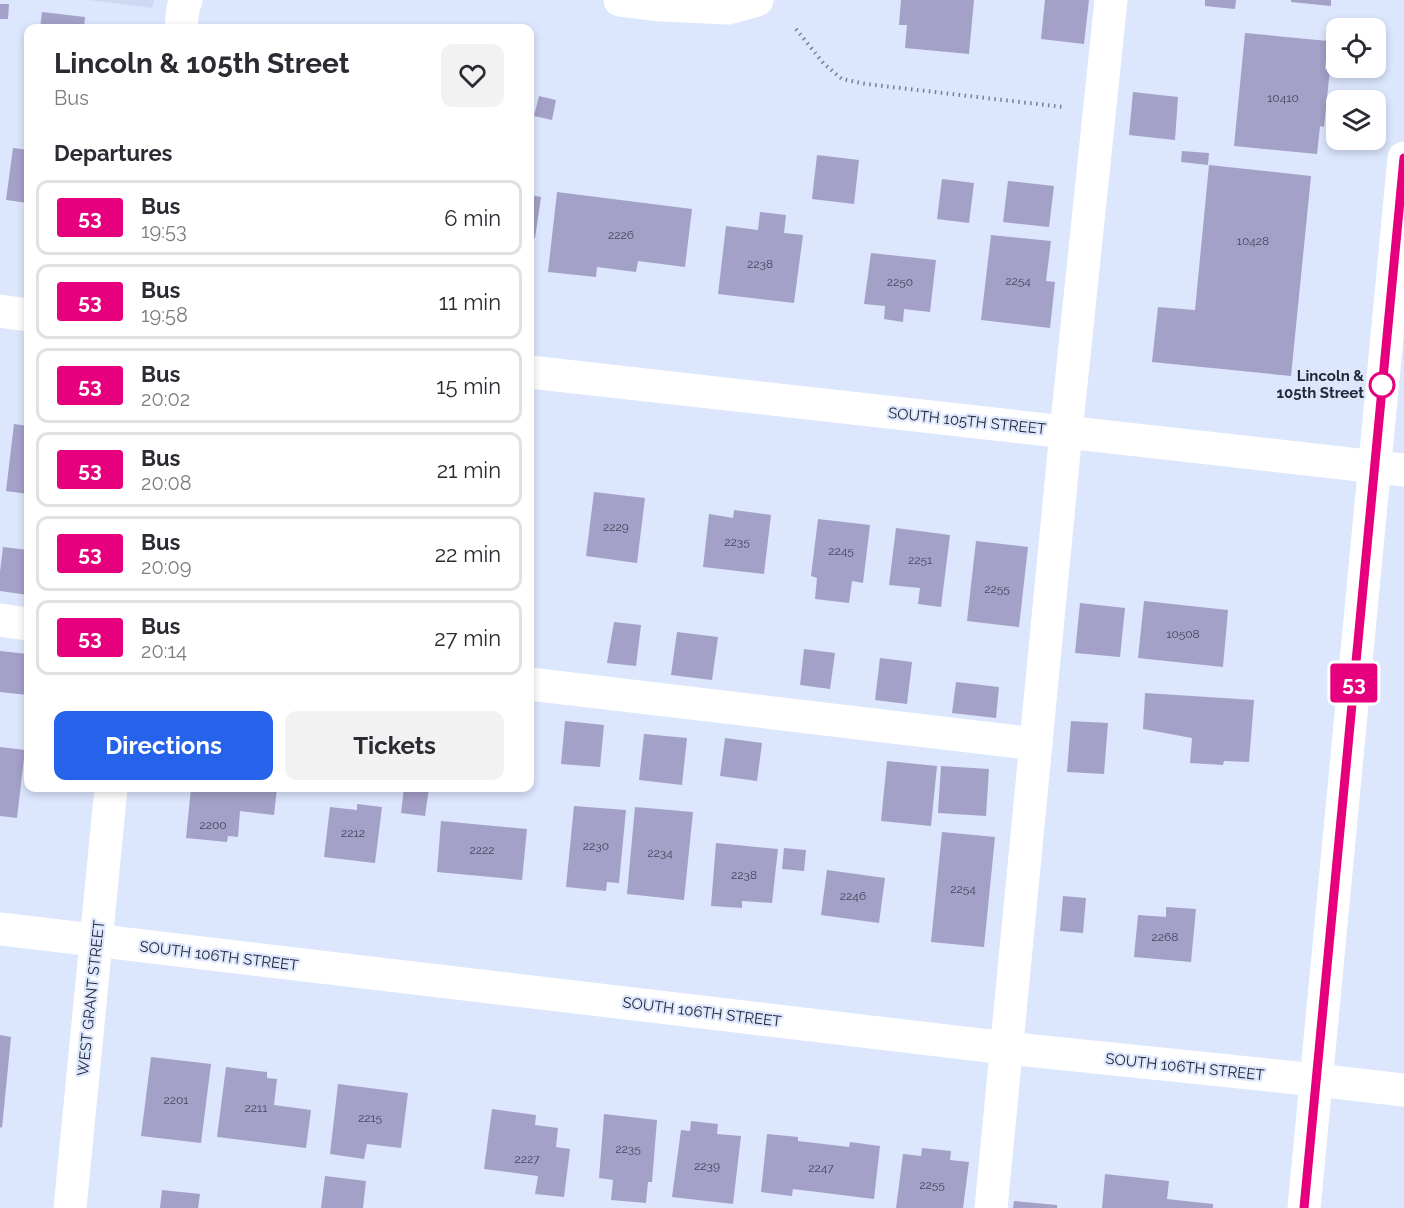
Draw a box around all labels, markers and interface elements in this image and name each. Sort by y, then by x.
map controls [1326,18,1386,150]
button: locate [1326,18,1386,78]
button: heart [441,44,504,107]
text: Lincoln & 105th Street [54,47,349,80]
text: Bus [54,86,89,110]
button: layers [1326,90,1386,150]
house number: 10410 [1267,91,1299,105]
text: Departures [54,140,172,166]
text: Bus [141,193,180,219]
text: 53 [78,205,102,230]
text: 6 min [444,205,501,231]
text: 19:53 [141,219,187,243]
house number: 2226 [608,228,634,242]
house number: 10428 [1237,234,1269,248]
house number: 2238 [747,257,773,271]
house number: 2254 [1005,274,1031,288]
house number: 2250 [887,275,913,289]
text: Bus [141,277,180,303]
text: 53 [78,289,102,314]
text: 11 min [439,289,501,315]
text: 19:58 [141,303,188,327]
text: Bus [141,361,180,387]
place label: Lincoln & 105th Street [1277,367,1364,402]
marker: Lincoln & 105th Street [1369,372,1395,398]
text: 53 [78,373,102,398]
text: 15 min [436,373,501,399]
text: 20:02 [141,387,190,411]
street label: SOUTH 105TH STREET [887,404,1047,438]
text: Bus [141,445,180,471]
text: 53 [78,457,102,482]
text: 21 min [437,457,501,483]
text: 20:08 [141,471,192,495]
house number: 2229 [603,520,629,534]
text: Bus [141,529,180,555]
house number: 2235 [724,535,750,549]
text: 53 [78,541,102,566]
text: 22 min [435,541,501,567]
house number: 2245 [828,544,854,558]
house number: 2251 [908,553,932,567]
text: 20:09 [141,555,191,579]
house number: 2255 [984,582,1010,596]
text: Bus [141,613,180,639]
text: 53 [78,625,102,650]
text: 27 min [434,625,501,651]
house number: 10508 [1166,627,1200,641]
text: 20:14 [141,639,187,663]
line badge: 53 [1327,664,1381,702]
text: 53 [1342,671,1366,696]
button: Directions [54,711,273,780]
button: Tickets [285,711,504,780]
house number: 2200 [199,818,227,832]
house number: 2212 [341,826,365,840]
house number: 2230 [583,839,609,853]
house number: 2222 [469,843,495,857]
house number: 2234 [647,846,673,860]
house number: 2238 [731,868,757,882]
house number: 2254 [950,882,976,896]
house number: 2246 [840,889,866,903]
street label: WEST GRANT STREET [74,919,108,1077]
house number: 2268 [1152,930,1178,944]
street label: SOUTH 106TH STREET [139,937,299,975]
street label: SOUTH 106TH STREET [622,993,782,1031]
street label: SOUTH 106TH STREET [1105,1050,1265,1084]
house number: 2201 [164,1093,188,1107]
house number: 2211 [245,1101,267,1115]
house number: 2215 [358,1111,383,1125]
house number: 2235 [615,1142,641,1156]
house number: 2227 [514,1152,540,1166]
house number: 2239 [694,1159,720,1173]
house number: 2247 [808,1161,834,1175]
house number: 2255 [919,1178,945,1192]

